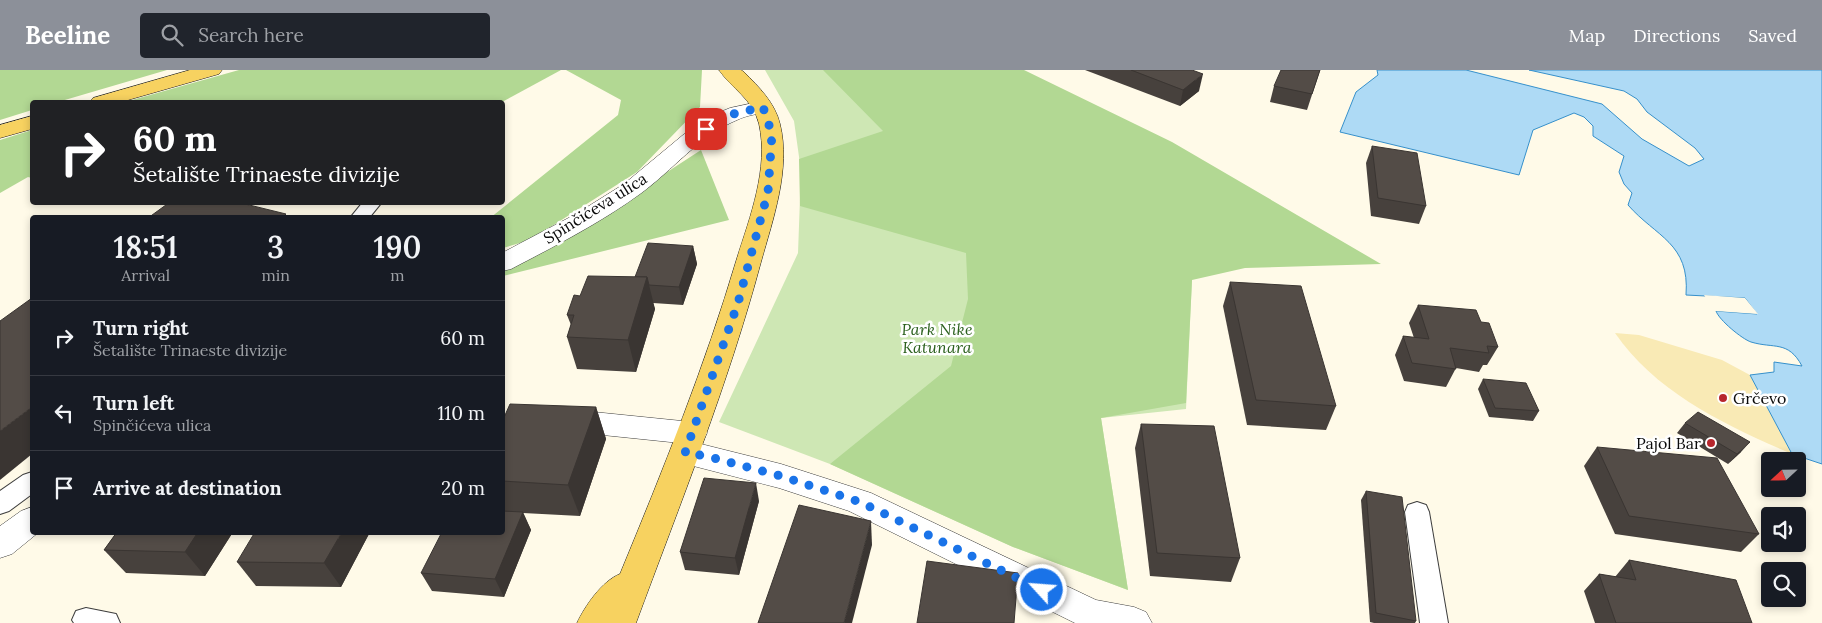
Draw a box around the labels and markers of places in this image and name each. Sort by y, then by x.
pin [685,108,727,150]
place label: Grčevo [1733,388,1786,408]
marker: Grčevo [1717,392,1729,404]
place label: Pajol Bar [1636,433,1701,453]
marker: Pajol Bar [1705,437,1717,449]

